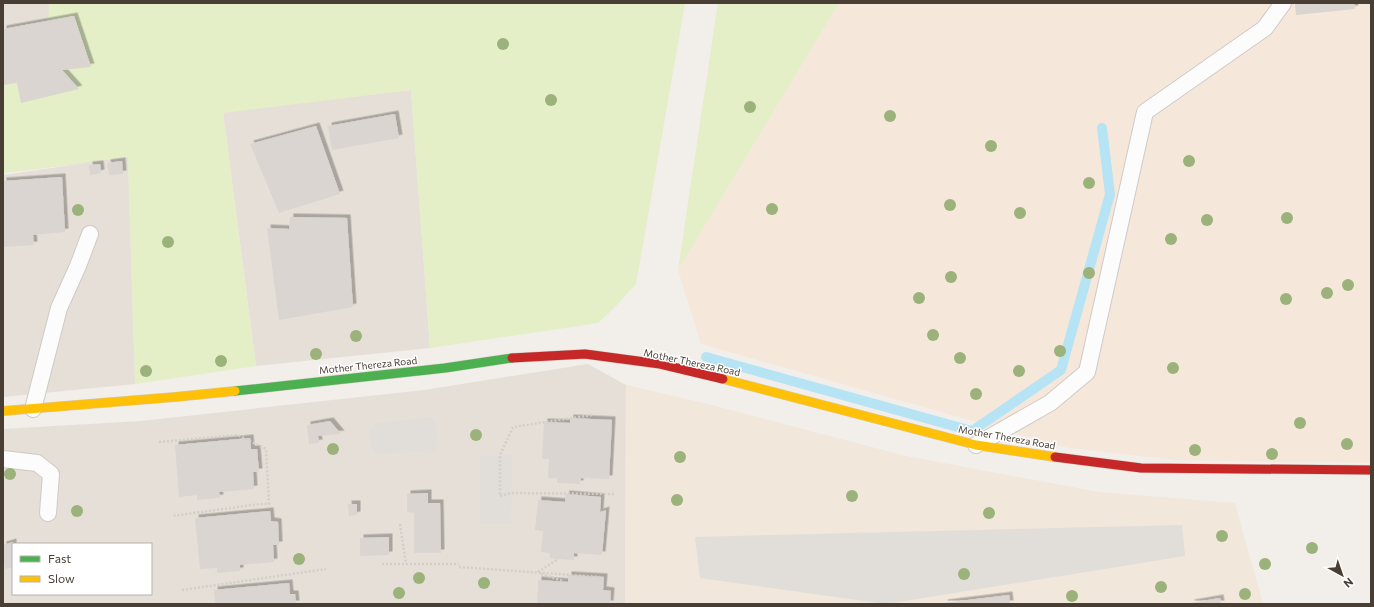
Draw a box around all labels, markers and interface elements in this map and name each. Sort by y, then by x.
street label: Mother Thereza Road [643,346,742,378]
street label: Mother Thereza Road [318,354,418,376]
street label: Mother Thereza Road [957,423,1057,451]
legend [12,543,152,595]
text: Fast [48,551,71,565]
north arrow [1322,555,1362,595]
text: Slow [48,571,75,585]
text: N [1341,575,1356,591]

